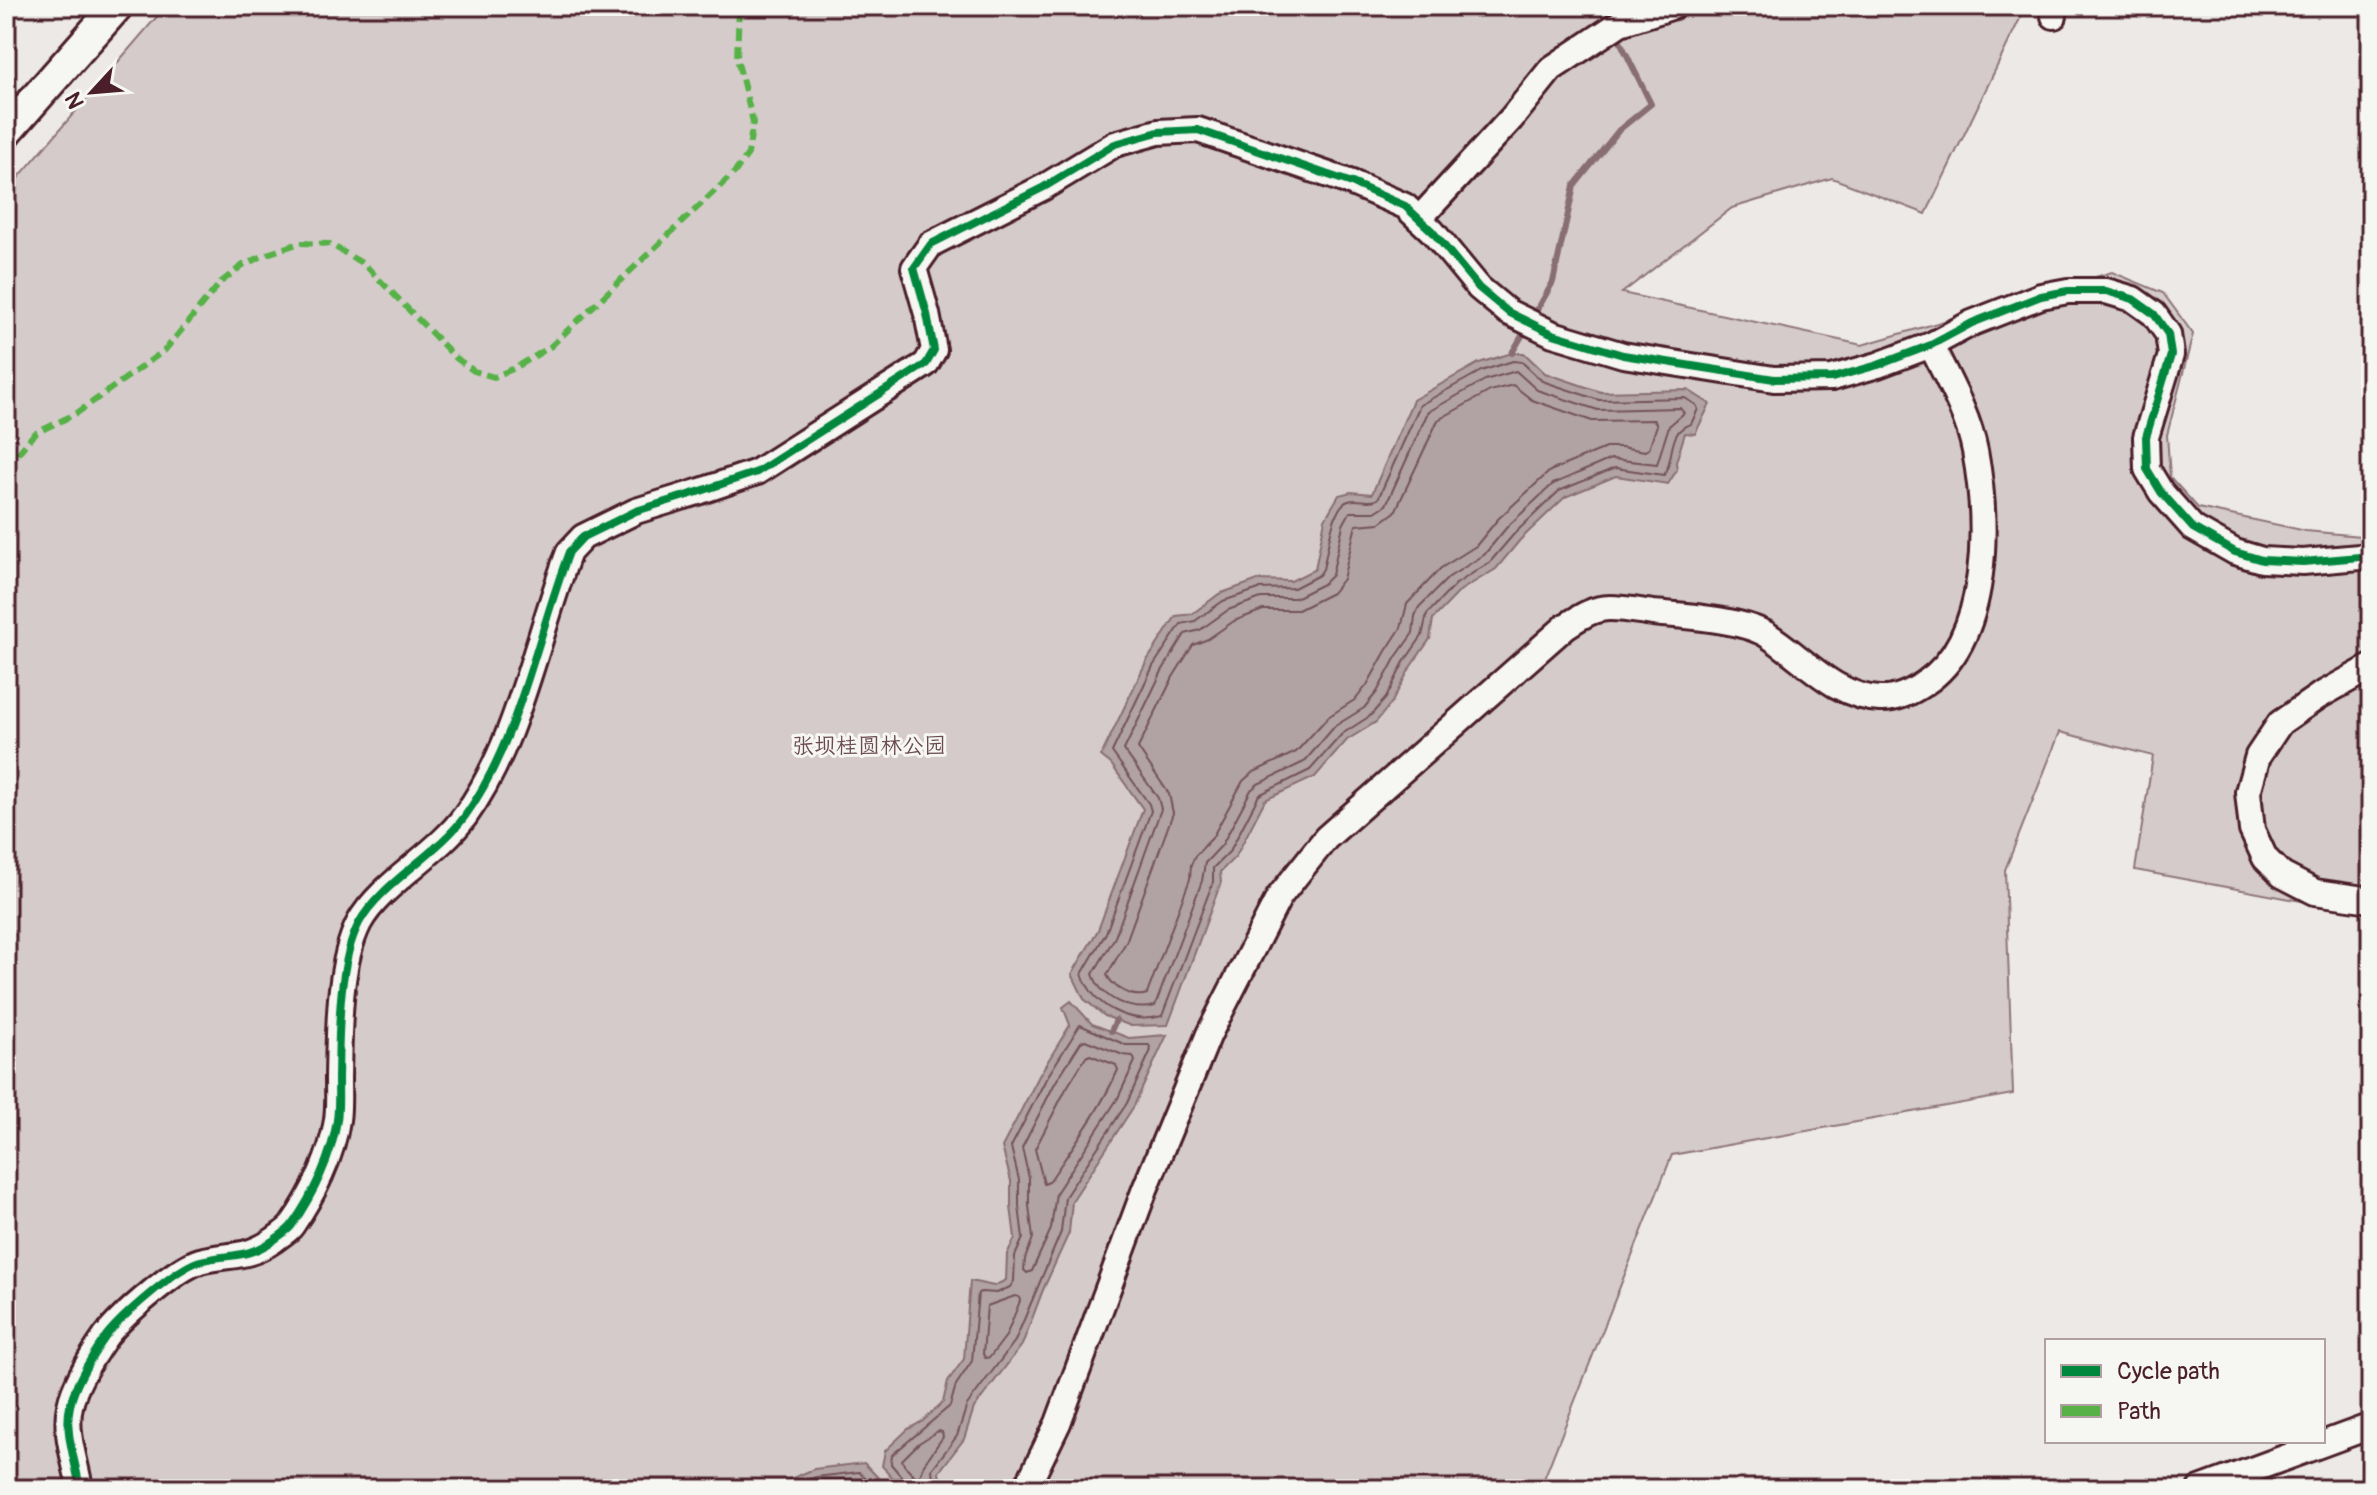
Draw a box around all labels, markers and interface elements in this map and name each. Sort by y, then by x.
north arrow [52,52,132,132]
text: N [59,87,91,113]
park label: 张坝桂圆林公园 [792,732,946,760]
legend [2045,1339,2325,1443]
text: Cycle path [2117,1357,2220,1386]
text: Path [2117,1397,2161,1426]

